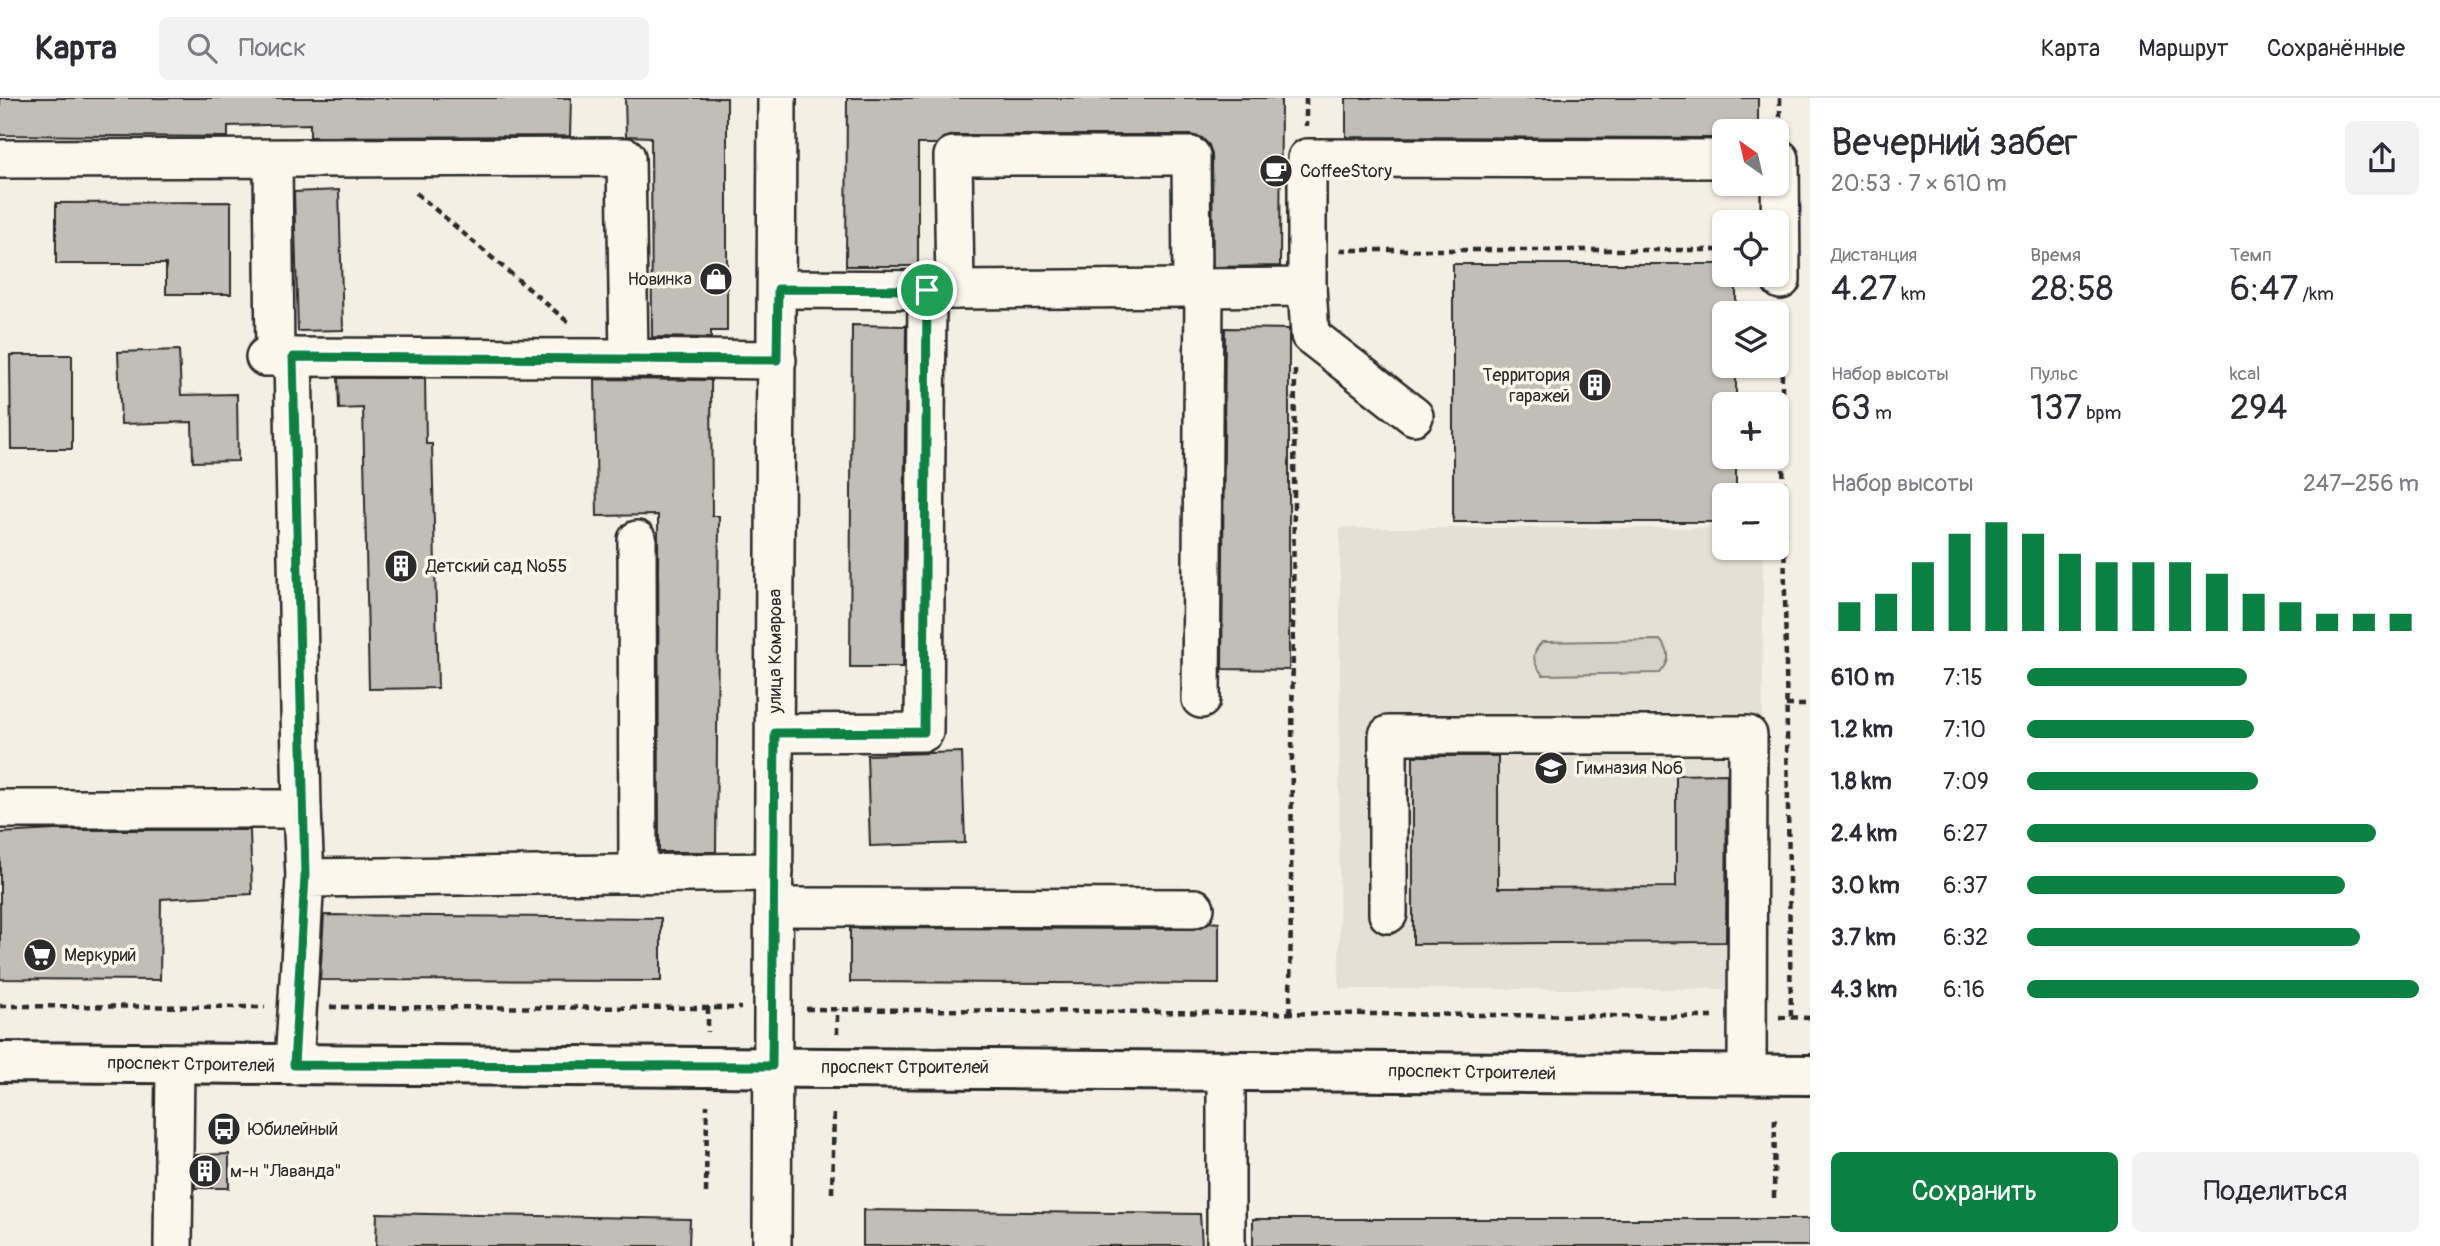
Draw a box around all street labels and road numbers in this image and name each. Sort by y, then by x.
street label: улица Комарова [764,589,787,714]
street label: проспект Строителей [107,1052,275,1077]
street label: проспект Строителей [821,1056,989,1079]
street label: проспект Строителей [1388,1060,1556,1085]

